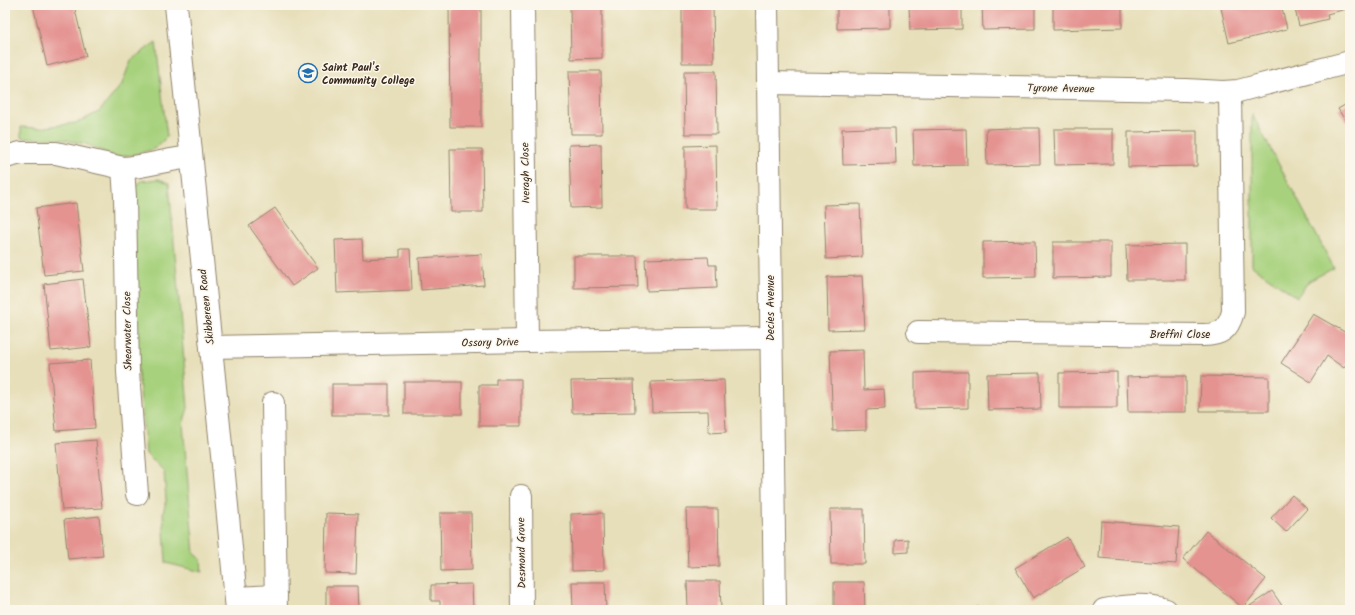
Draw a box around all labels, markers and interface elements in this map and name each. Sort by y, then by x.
place label: Saint Paul's Community College [322,59,415,90]
school or university icon: Saint Paul's Community College [297,62,319,84]
street label: Tyrone Avenue [1027,79,1095,99]
street label: Iveragh Close [516,142,536,204]
street label: Skibbereen Road [194,268,220,346]
street label: Decies Avenue [762,275,780,341]
street label: Shearwater Close [118,291,138,371]
street label: Breffni Close [1150,326,1210,344]
street label: Ossory Drive [461,334,519,352]
street label: Desmond Grove [512,517,532,589]

